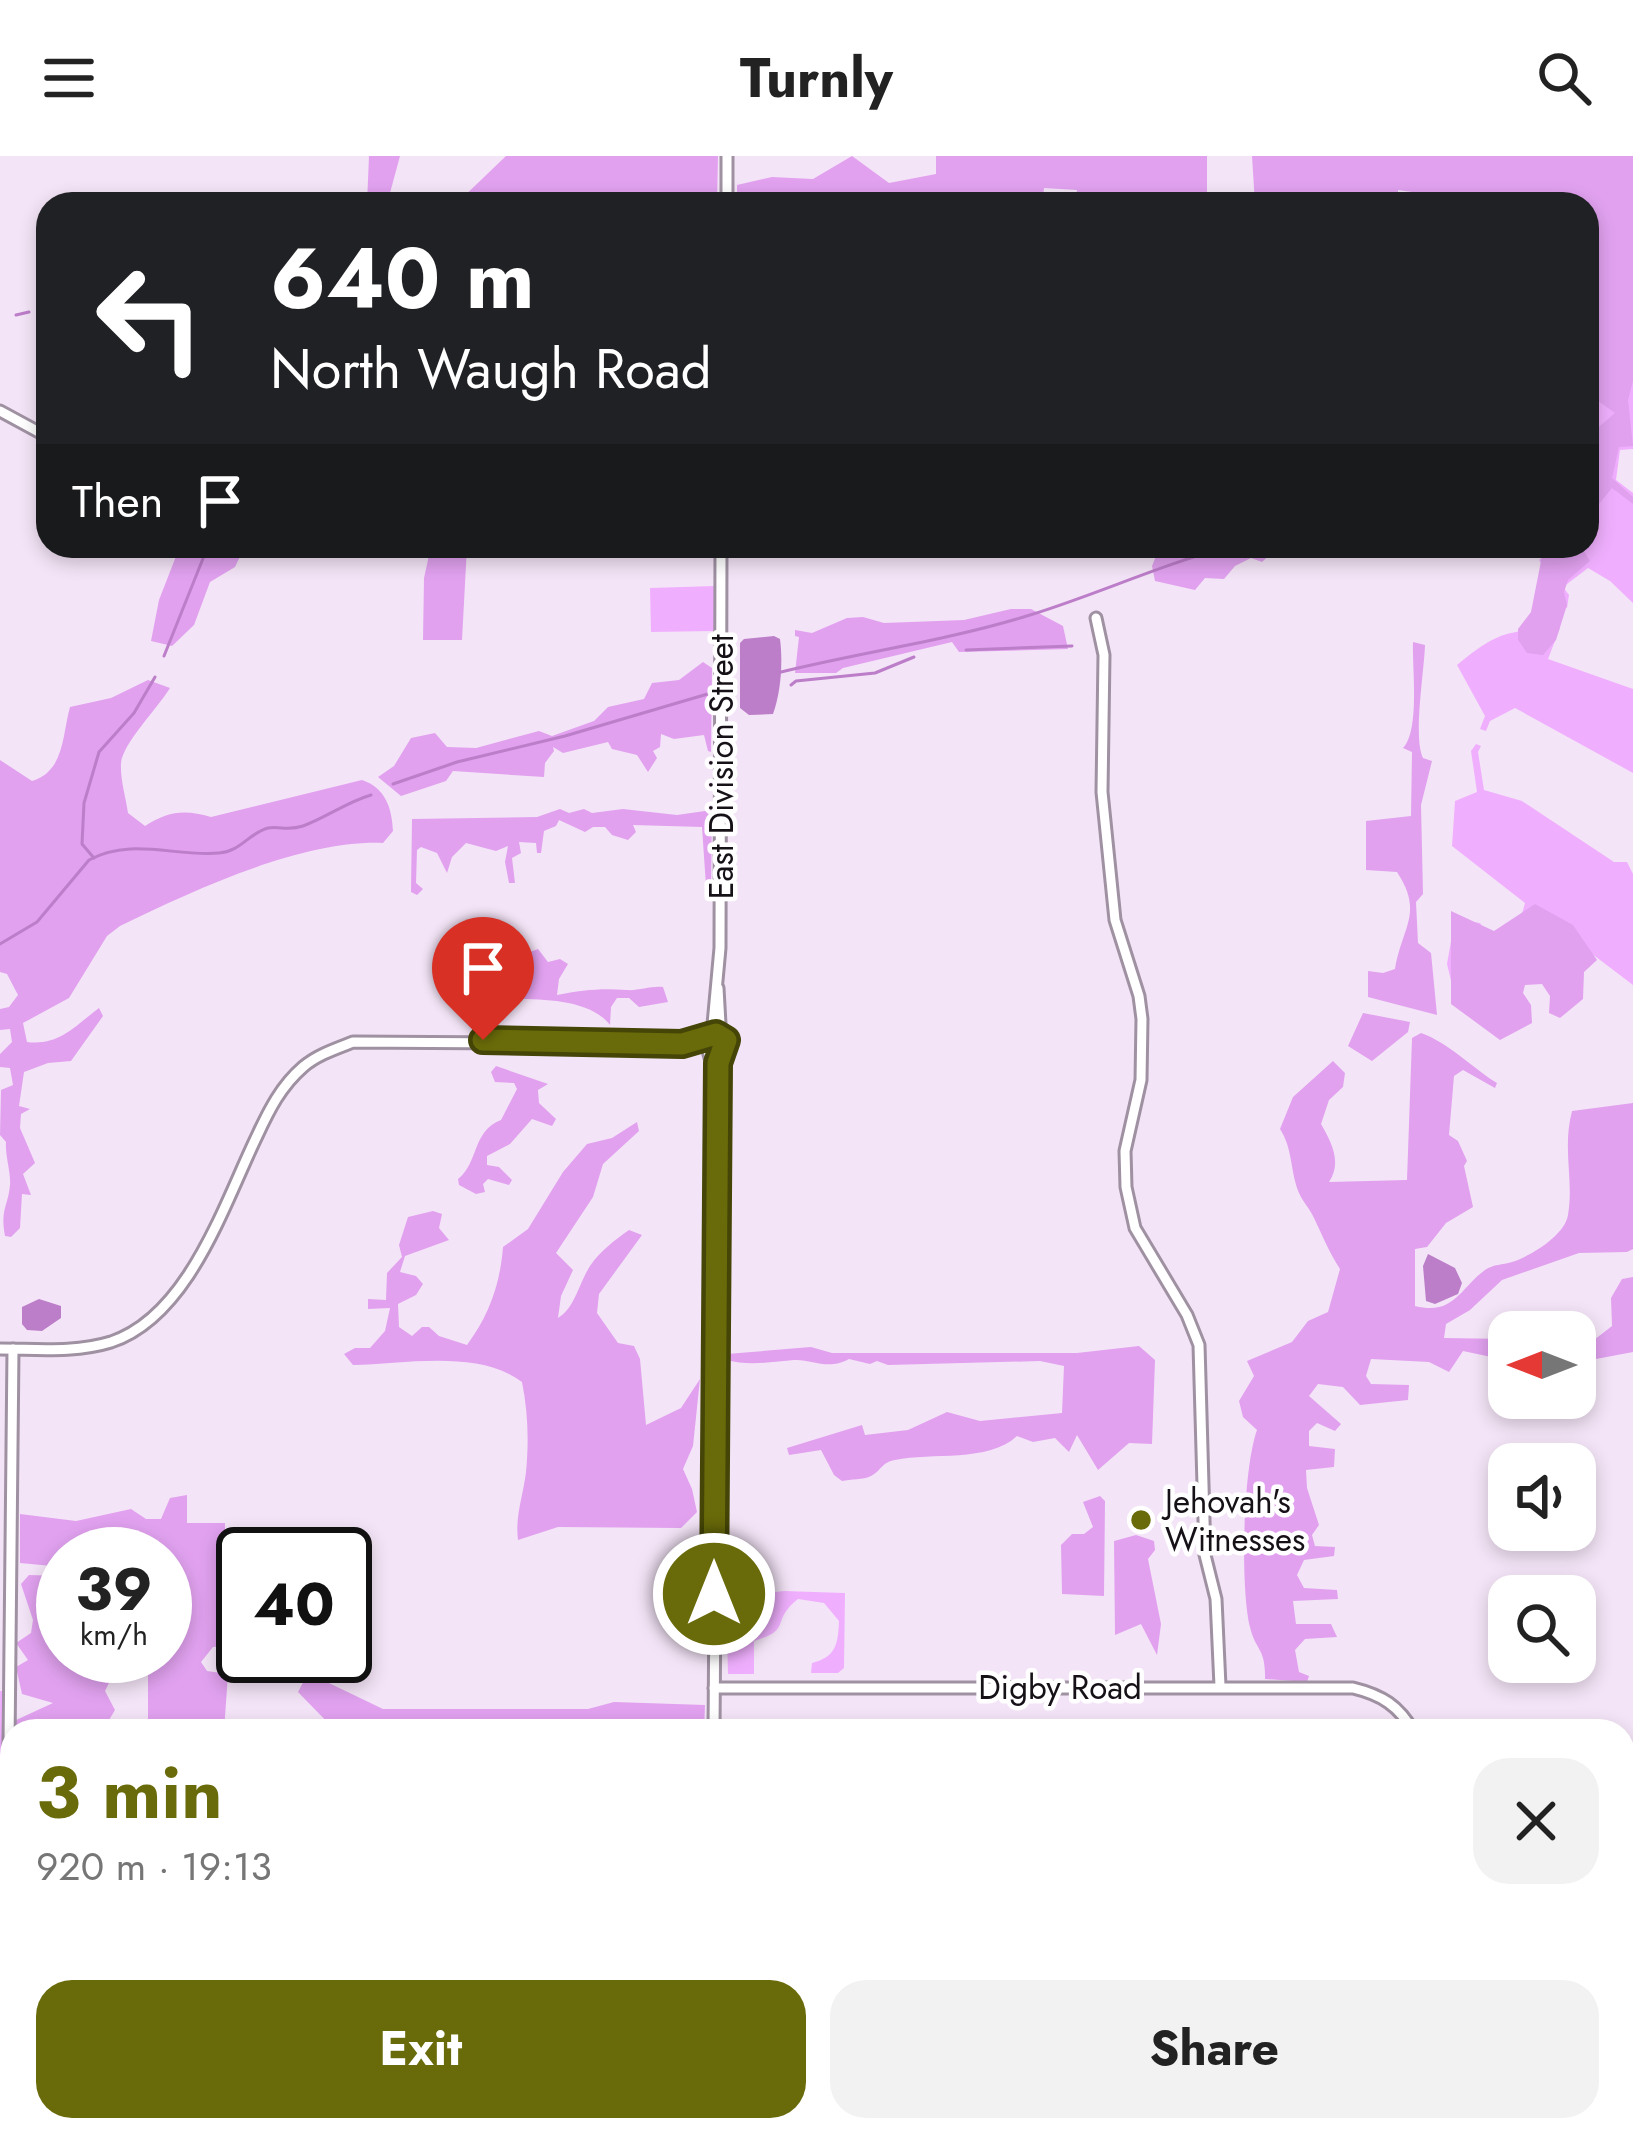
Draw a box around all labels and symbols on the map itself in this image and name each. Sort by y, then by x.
street label: East Division Street [698,634,745,900]
pin [432,917,534,1040]
north arrow [1488,1311,1596,1419]
place label: Jehovah's Witnesses [1161,1478,1305,1563]
marker: Jehovah's Witnesses [1128,1507,1154,1533]
speed limit sign: 40 [216,1527,372,1683]
position arrow [651,1531,777,1657]
street label: Digby Road [978,1664,1142,1711]

